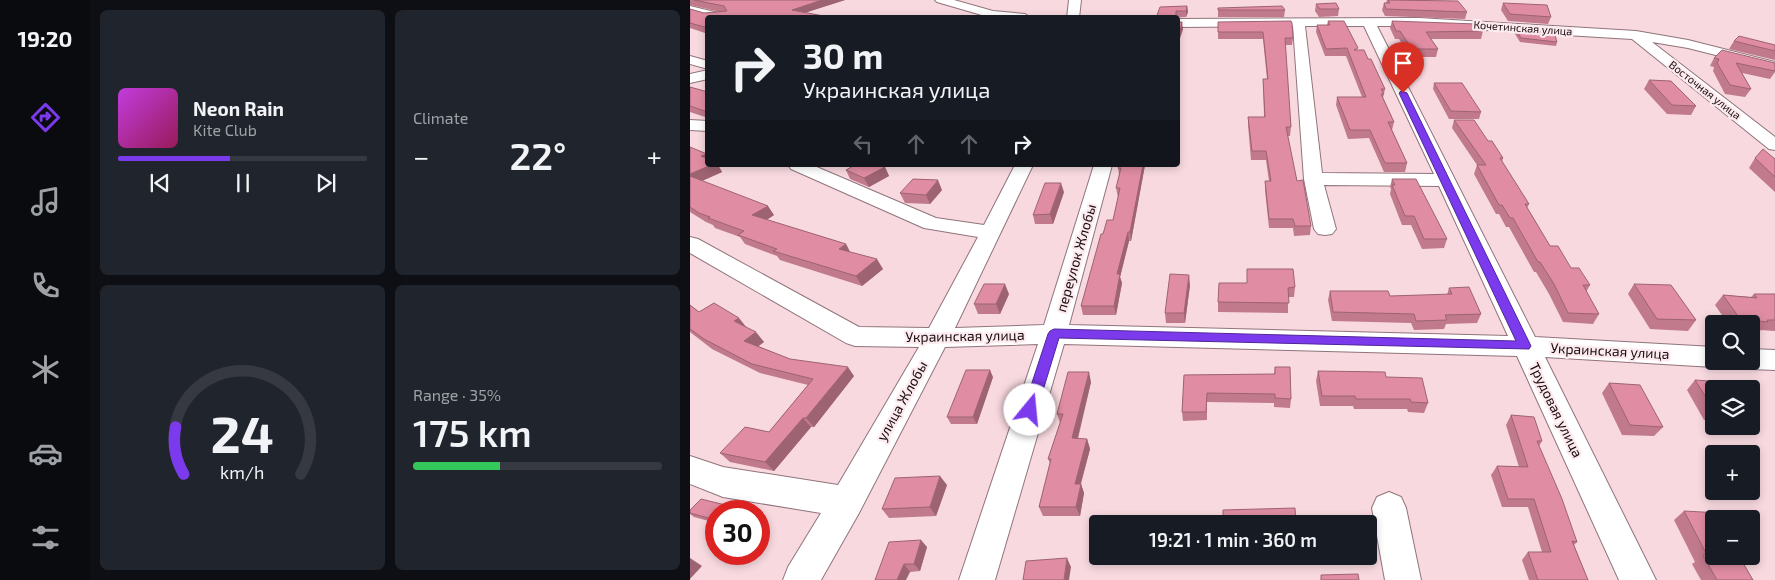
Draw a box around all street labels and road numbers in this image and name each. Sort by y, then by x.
street label: Кочетинская улица [1473,18,1573,38]
street label: Восточная улица [1666,58,1744,122]
street label: переулок Жлобы [1052,202,1099,314]
street label: Украинская улица [905,326,1025,345]
street label: Украинская улица [1550,339,1670,362]
street label: улица Жлобы [873,358,931,444]
street label: Трудовая улица [1526,360,1587,460]

